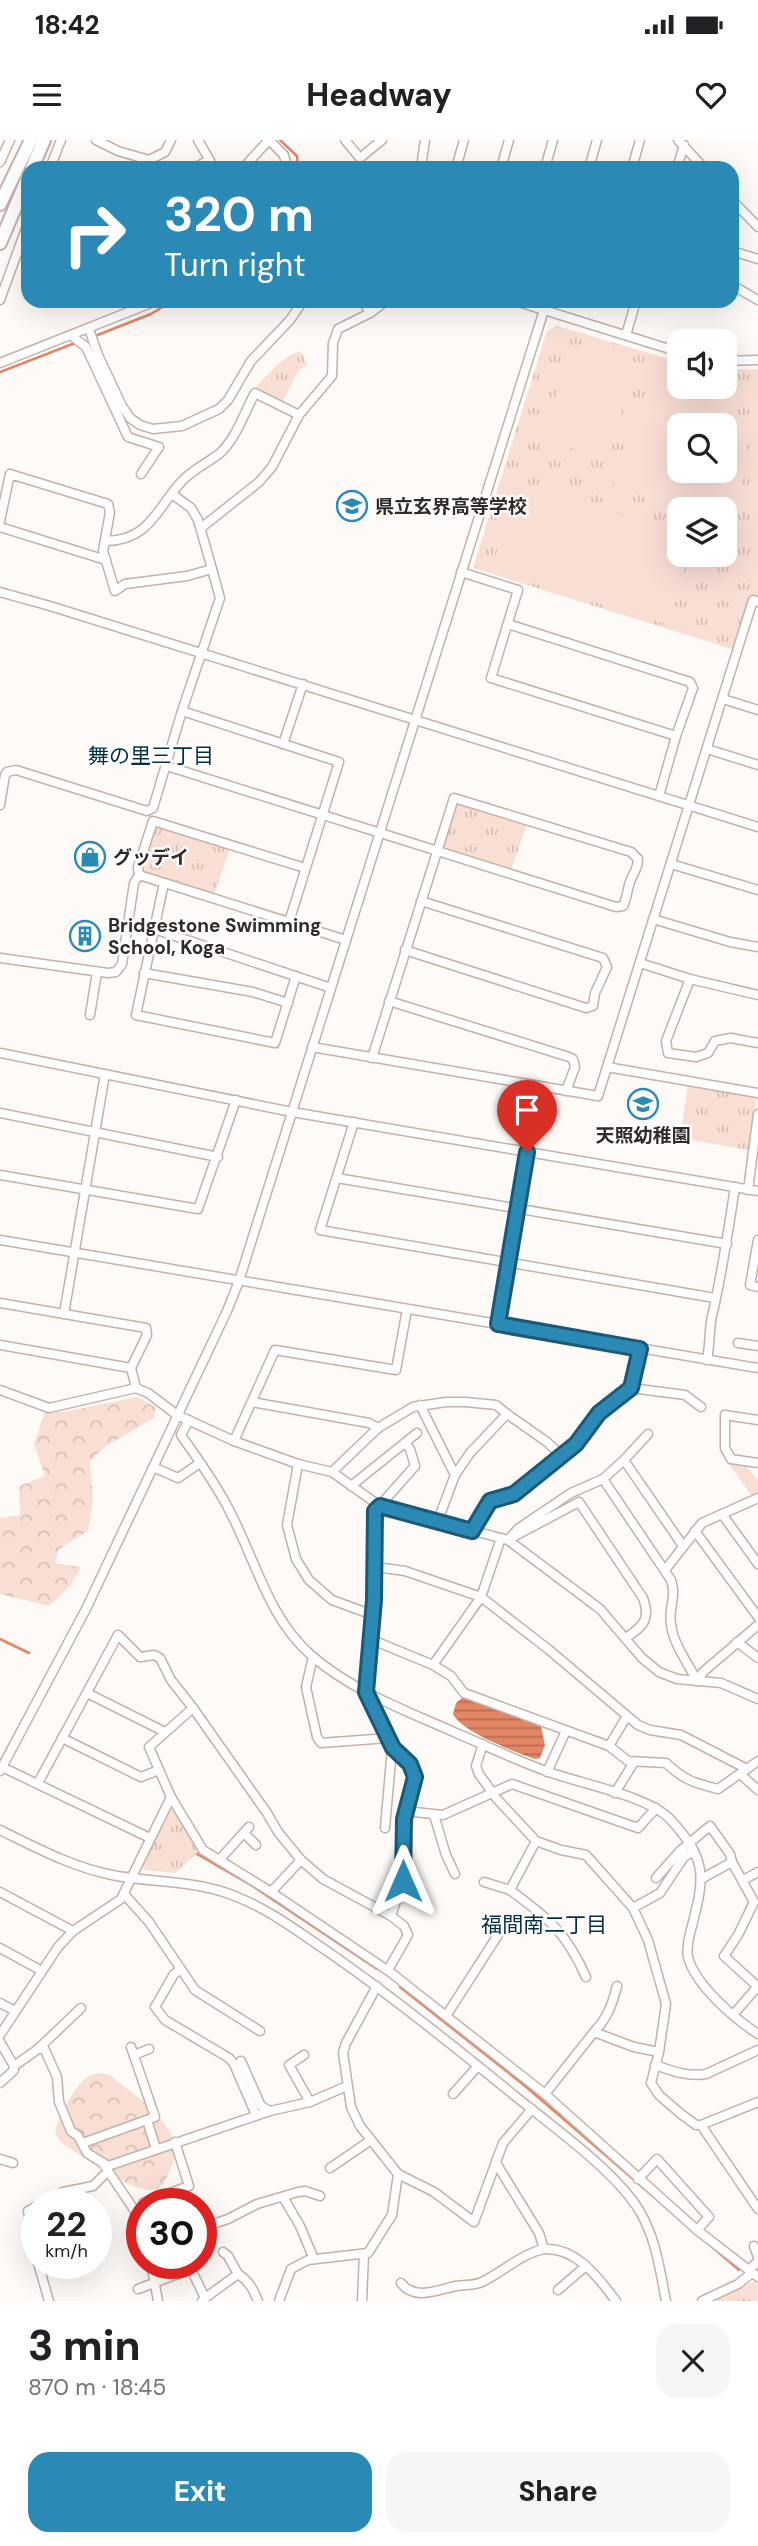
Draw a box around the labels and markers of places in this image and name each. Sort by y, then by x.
school or university icon: 県立玄界高等学校 [335,489,369,523]
place label: 県立玄界高等学校 [375,494,527,519]
shop icon: グッデイ [73,840,107,874]
place label: グッデイ [113,845,189,870]
place label: Bridgestone Swimming School, Koga [108,913,321,960]
building icon: Bridgestone Swimming School, Koga [68,919,102,953]
pin [497,1080,557,1152]
school or university icon: 天照幼稚園 [626,1087,660,1121]
place label: 天照幼稚園 [595,1123,691,1148]

